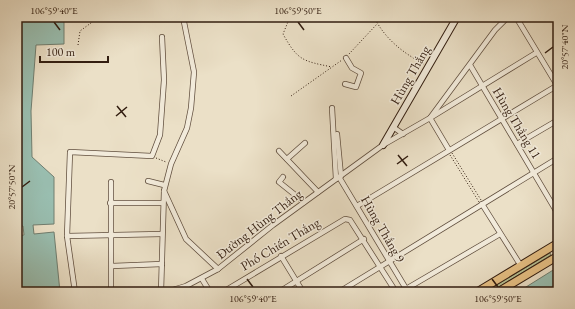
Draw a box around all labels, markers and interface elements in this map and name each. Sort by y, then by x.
text: 106°59'40"E [30,4,78,17]
text: 106°59'50"E [274,4,322,17]
text: 20°57'40"N [558,24,571,69]
scale bar [40,38,108,64]
street label: Hùng Thắng [386,42,434,108]
text: 100 m [46,44,76,60]
street label: Hùng Thắng 11 [489,84,545,162]
text: 20°57'50"N [5,164,18,209]
street label: Đường Hùng Thắng [213,185,306,263]
street label: Hùng Thắng 9 [357,193,409,266]
street label: Phố Chiến Thắng [237,213,323,274]
text: 106°59'40"E [229,292,277,305]
text: 106°59'50"E [474,292,522,305]

